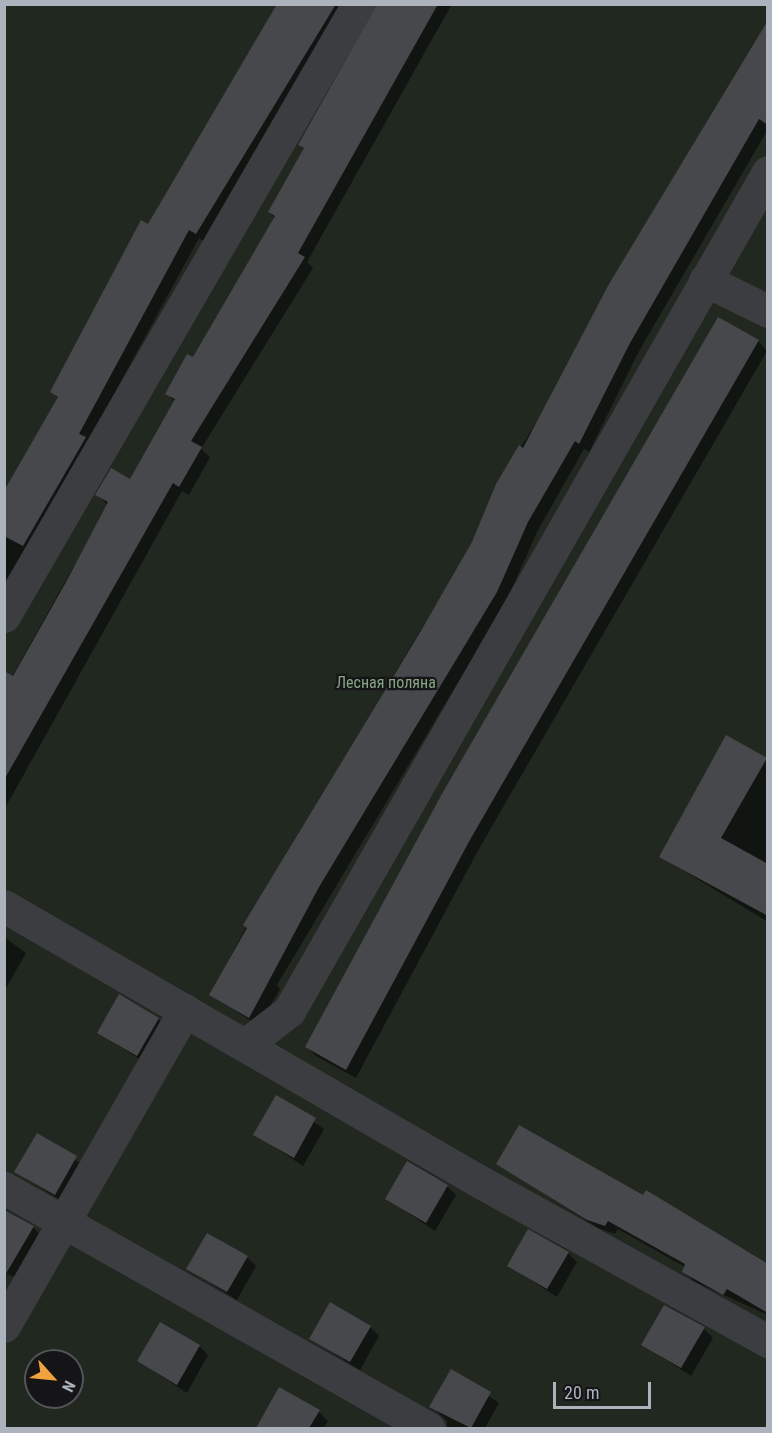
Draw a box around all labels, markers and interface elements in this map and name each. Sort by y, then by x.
park label: Лесная поляна [336,673,436,693]
north arrow [24,1349,84,1409]
scale bar [556,1370,654,1408]
text: N [58,1378,79,1395]
text: 20 m [564,1382,599,1403]

